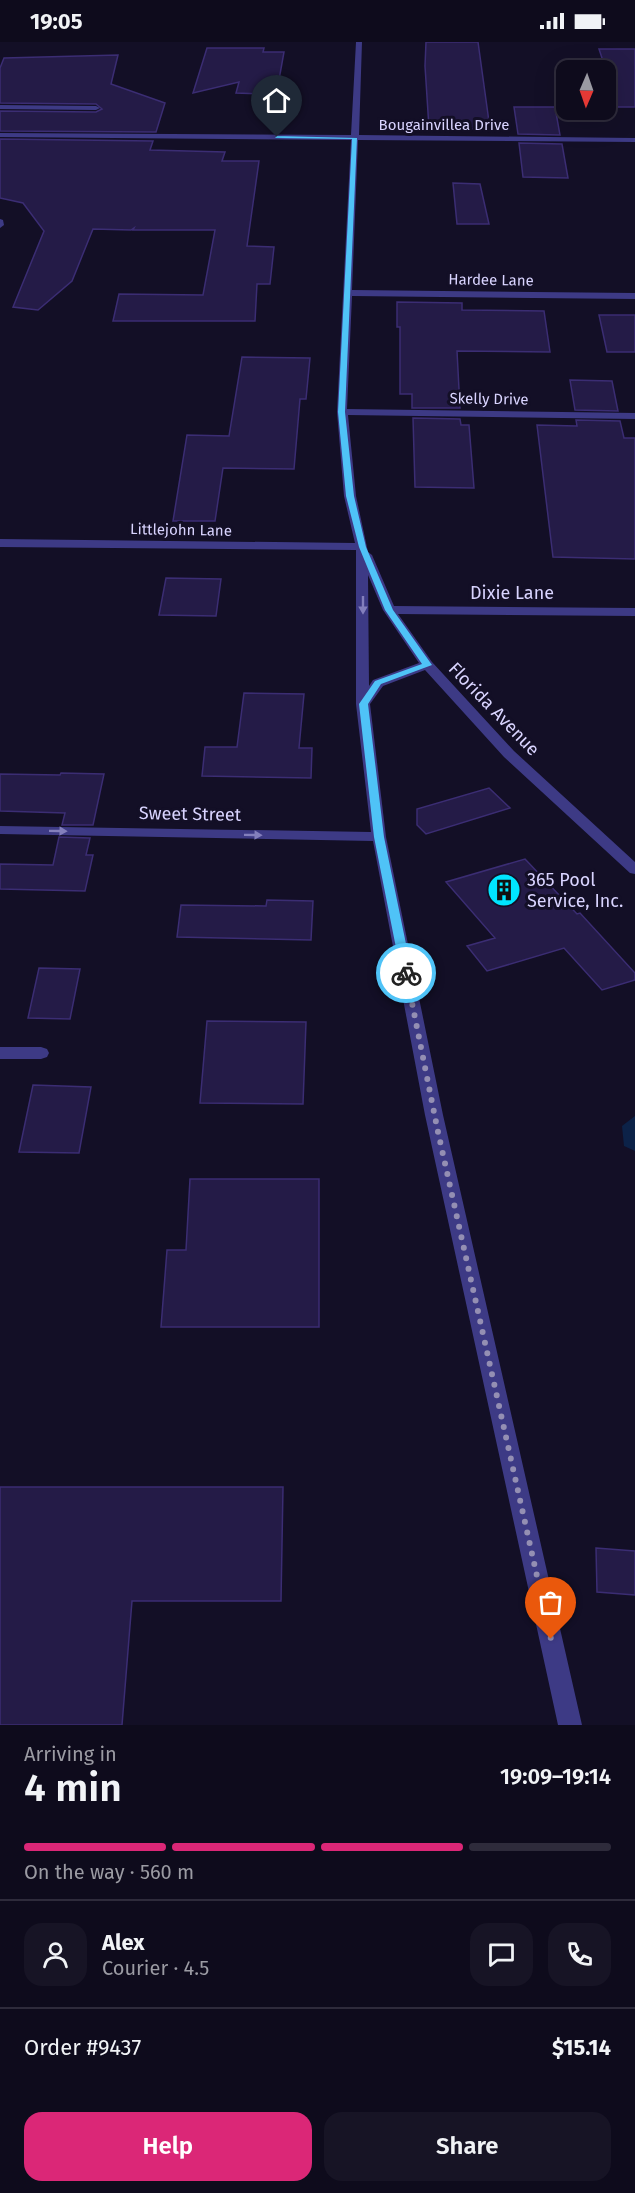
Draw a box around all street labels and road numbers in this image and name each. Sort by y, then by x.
street label: Bougainvillea Drive [379,116,509,134]
street label: Hardee Lane [448,270,534,290]
street label: Skelly Drive [449,389,529,409]
street label: Littlejohn Lane [130,520,232,540]
street label: Dixie Lane [470,582,554,604]
street label: Florida Avenue [444,658,544,760]
street label: Sweet Street [139,802,242,826]

